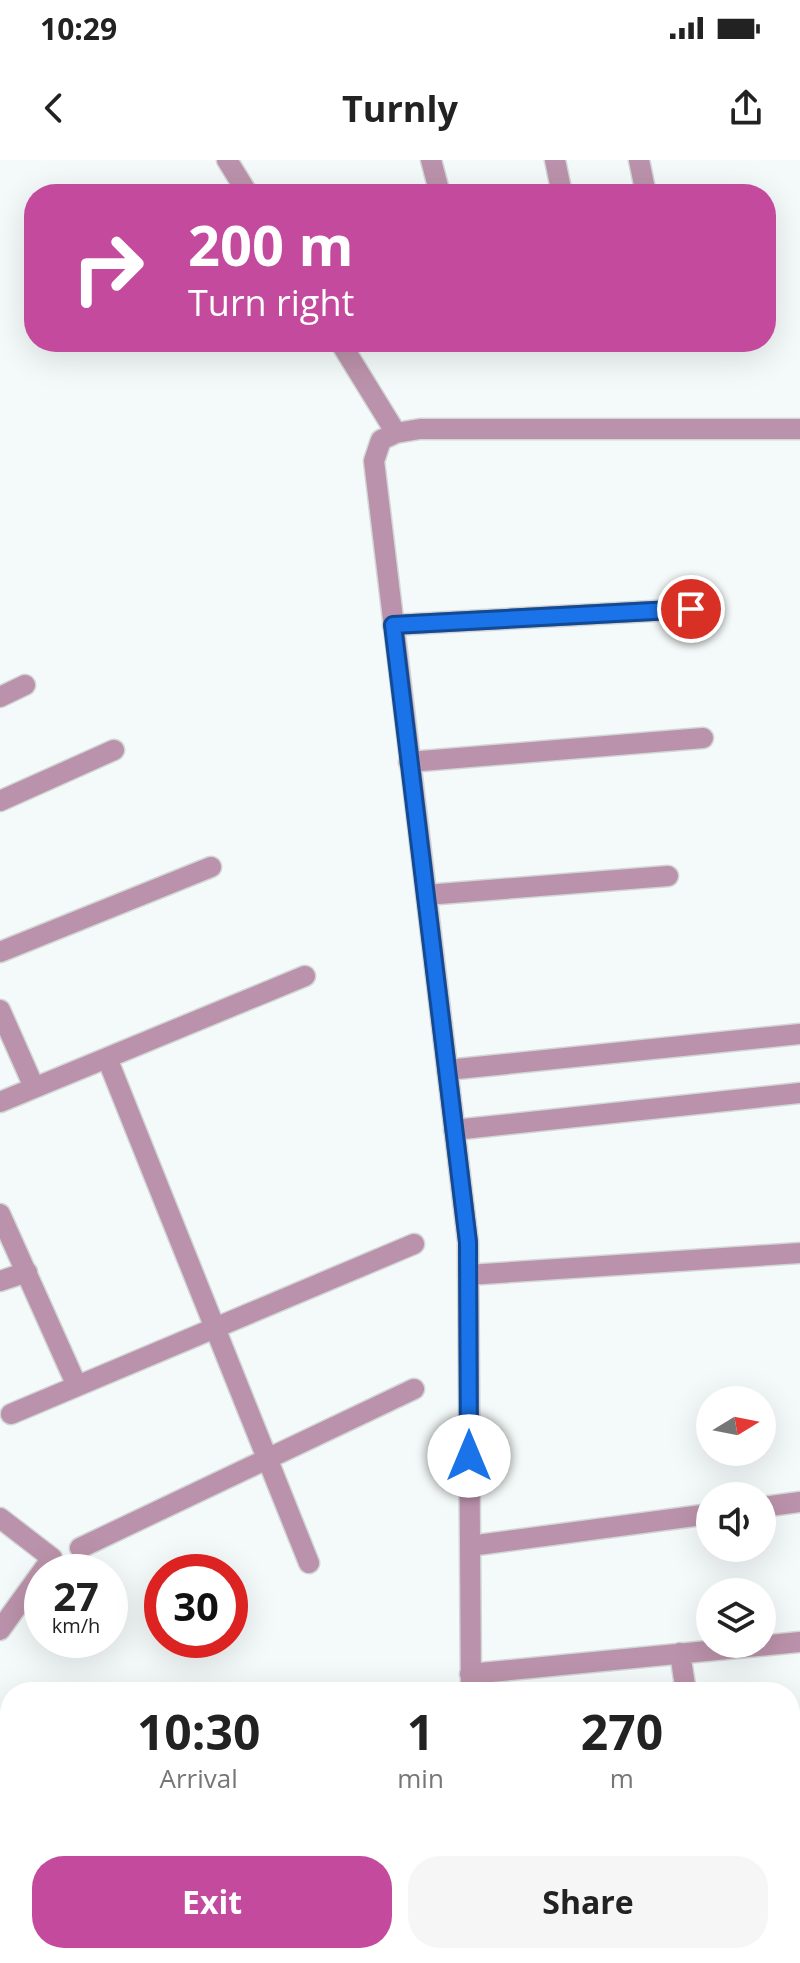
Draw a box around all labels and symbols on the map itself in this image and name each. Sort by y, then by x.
pin [657,575,725,643]
north arrow [696,1386,776,1466]
position arrow [427,1414,511,1498]
speed limit sign: 30 [144,1554,248,1658]

